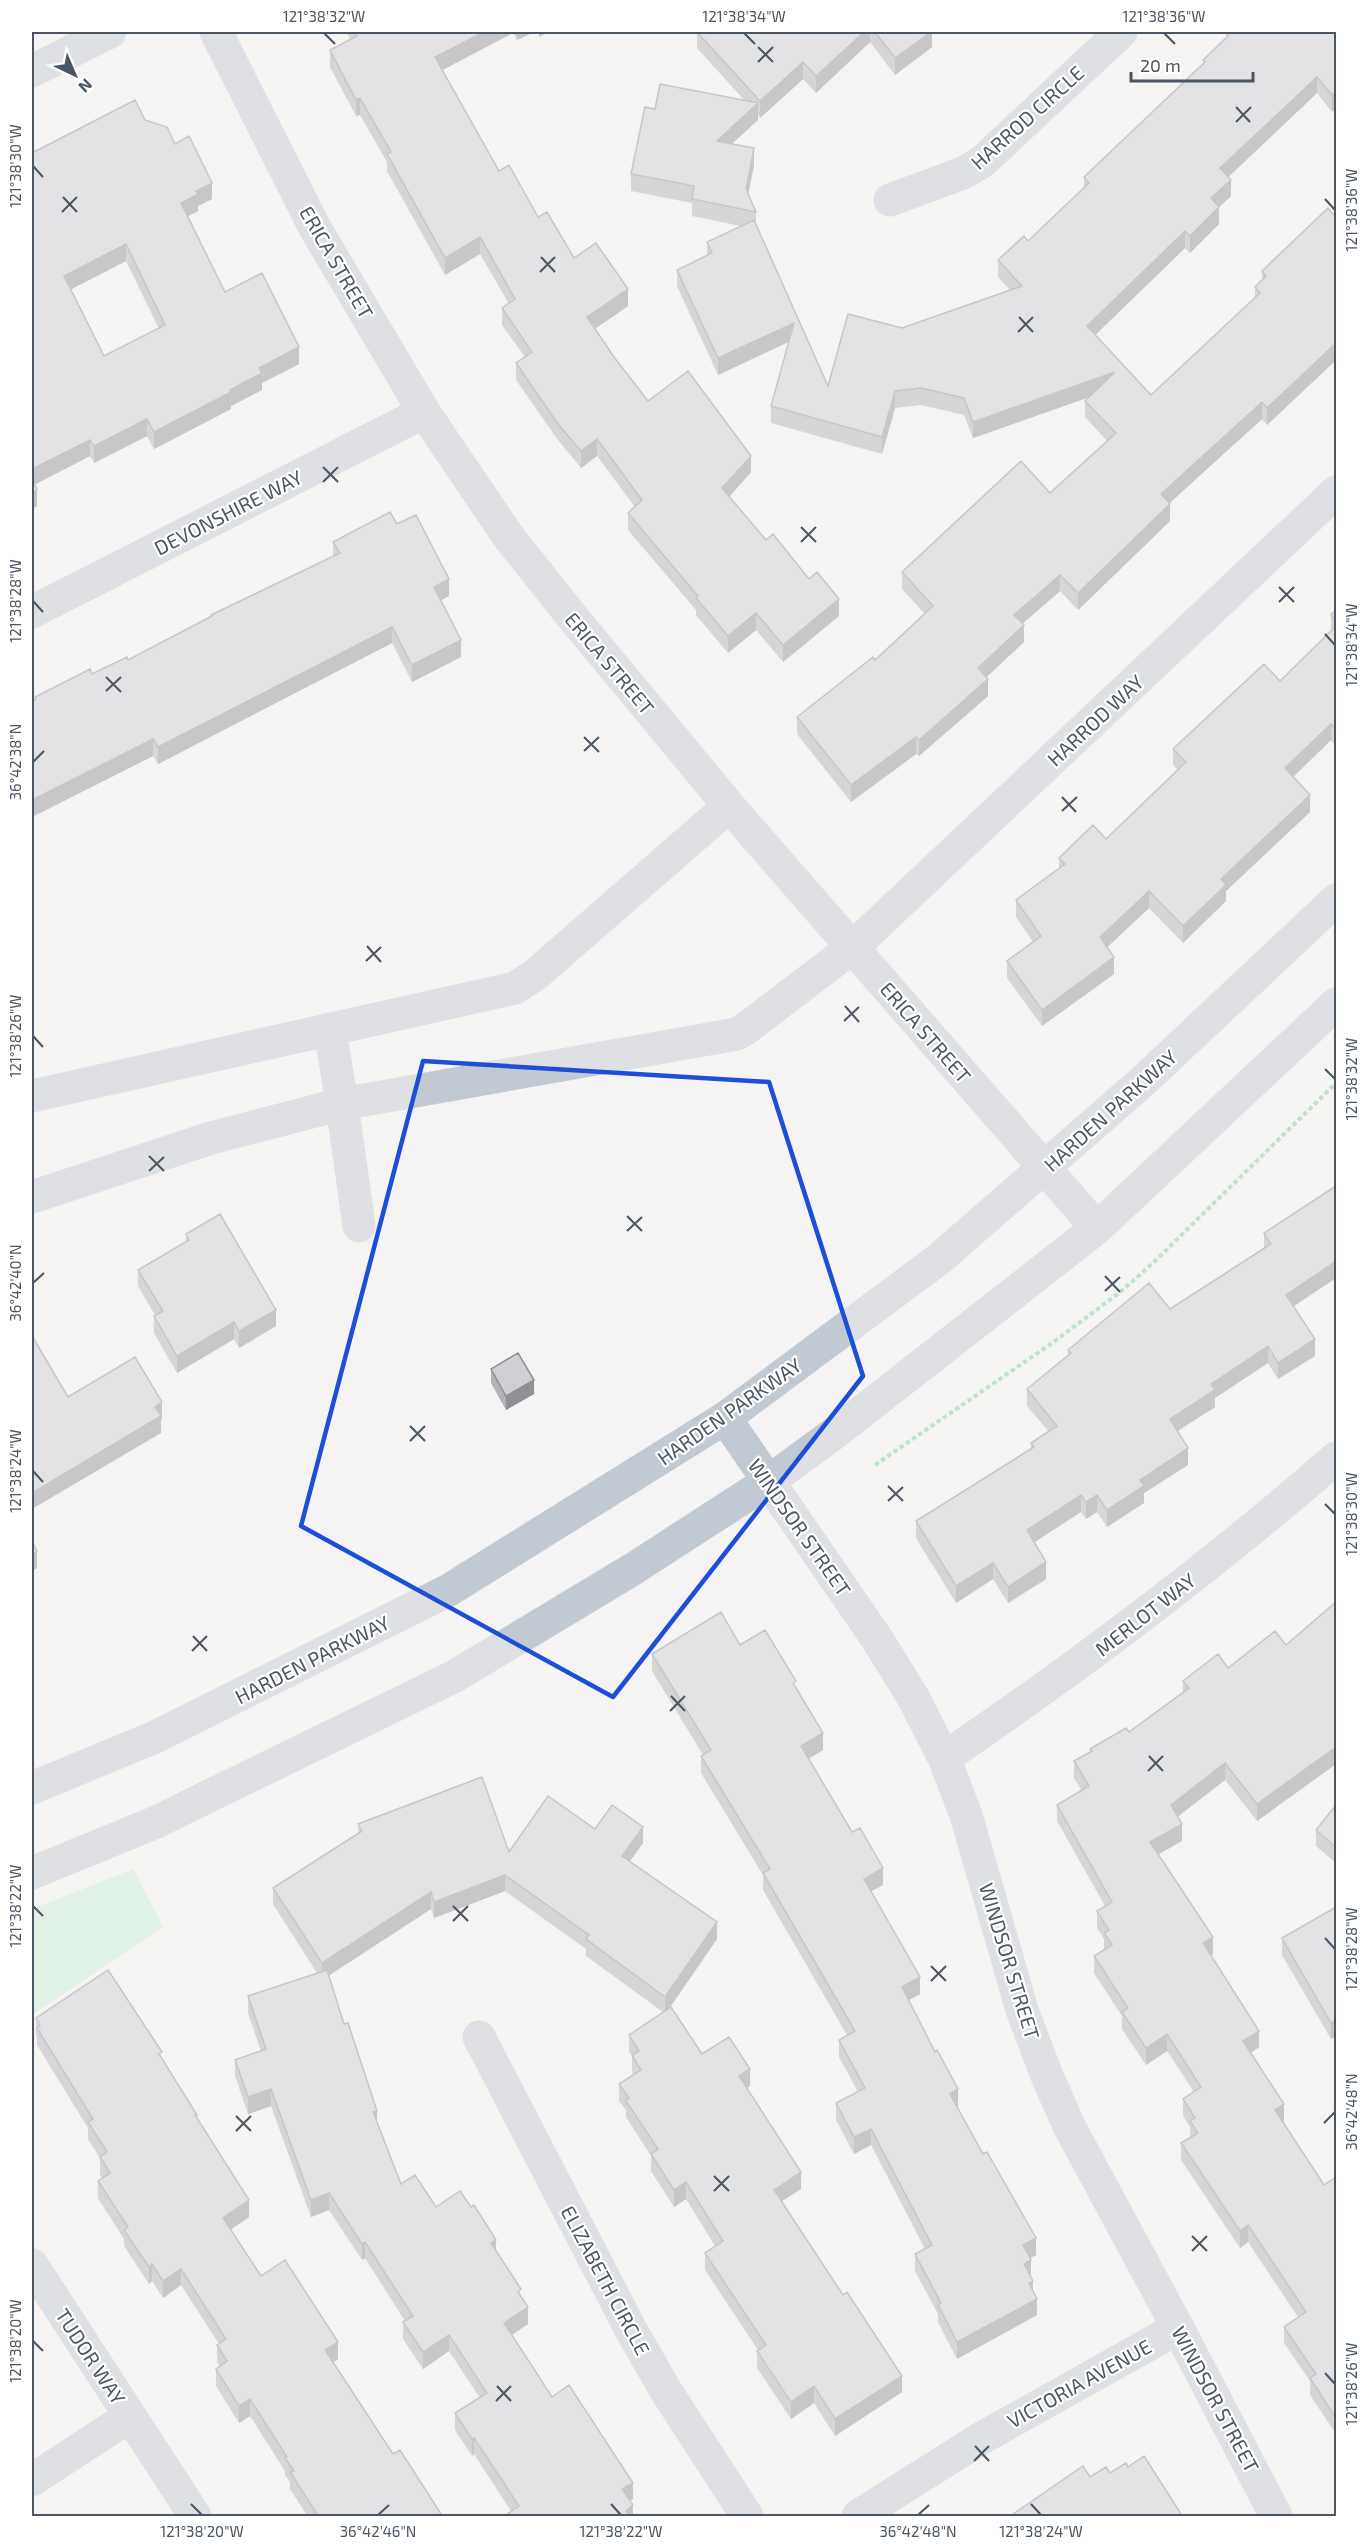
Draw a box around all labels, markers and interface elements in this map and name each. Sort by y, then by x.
text: 121°38'32"W [283,7,365,25]
text: 121°38'34"W [702,7,786,25]
text: 121°38'36"W [1123,7,1205,25]
north arrow [45,45,105,105]
scale bar [1131,45,1252,83]
text: 20 m [1140,54,1181,76]
street label: HARROD CIRCLE [966,60,1088,174]
text: N [75,75,97,97]
text: 121°38'30"W [6,124,24,208]
text: 121°38'36"W [1342,169,1360,251]
street label: ERICA STREET [295,202,379,323]
street label: DEVONSHIRE WAY [150,464,307,560]
text: 121°38'28"W [6,559,24,643]
text: 121°38'34"W [1342,603,1360,687]
street label: ERICA STREET [560,607,660,719]
street label: HARROD WAY [1042,669,1148,771]
text: 36°42'38"N [6,724,24,800]
street label: ERICA STREET [876,977,977,1088]
text: 121°38'26"W [6,995,24,1077]
text: 121°38'32"W [1342,1038,1360,1120]
street label: HARDEN PARKWAY [1039,1044,1182,1176]
text: 36°42'40"N [6,1245,24,1322]
street label: HARDEN PARKWAY [652,1352,806,1470]
text: 121°38'24"W [6,1429,24,1513]
street label: WINDSOR STREET [744,1454,857,1601]
text: 121°38'30"W [1342,1472,1360,1556]
street label: MERLOT WAY [1090,1567,1200,1661]
street label: HARDEN PARKWAY [231,1609,394,1708]
text: 121°38'22"W [6,1865,24,1947]
street label: WINDSOR STREET [975,1880,1045,2042]
text: 121°38'28"W [1342,1907,1360,1991]
text: 36°42'48"N [1342,2073,1360,2151]
street label: ELIZABETH CIRCLE [557,2201,655,2359]
text: 121°38'20"W [6,2299,24,2383]
street label: TUDOR WAY [51,2304,131,2409]
street label: WINDSOR STREET [1167,2322,1265,2477]
street label: VICTORIA AVENUE [1003,2334,1155,2432]
text: 121°38'26"W [1342,2343,1360,2425]
text: 121°38'20"W [160,2522,244,2540]
text: 36°42'46"N [340,2522,416,2540]
text: 121°38'22"W [580,2522,662,2540]
text: 36°42'48"N [879,2522,957,2540]
text: 121°38'24"W [999,2522,1083,2540]

